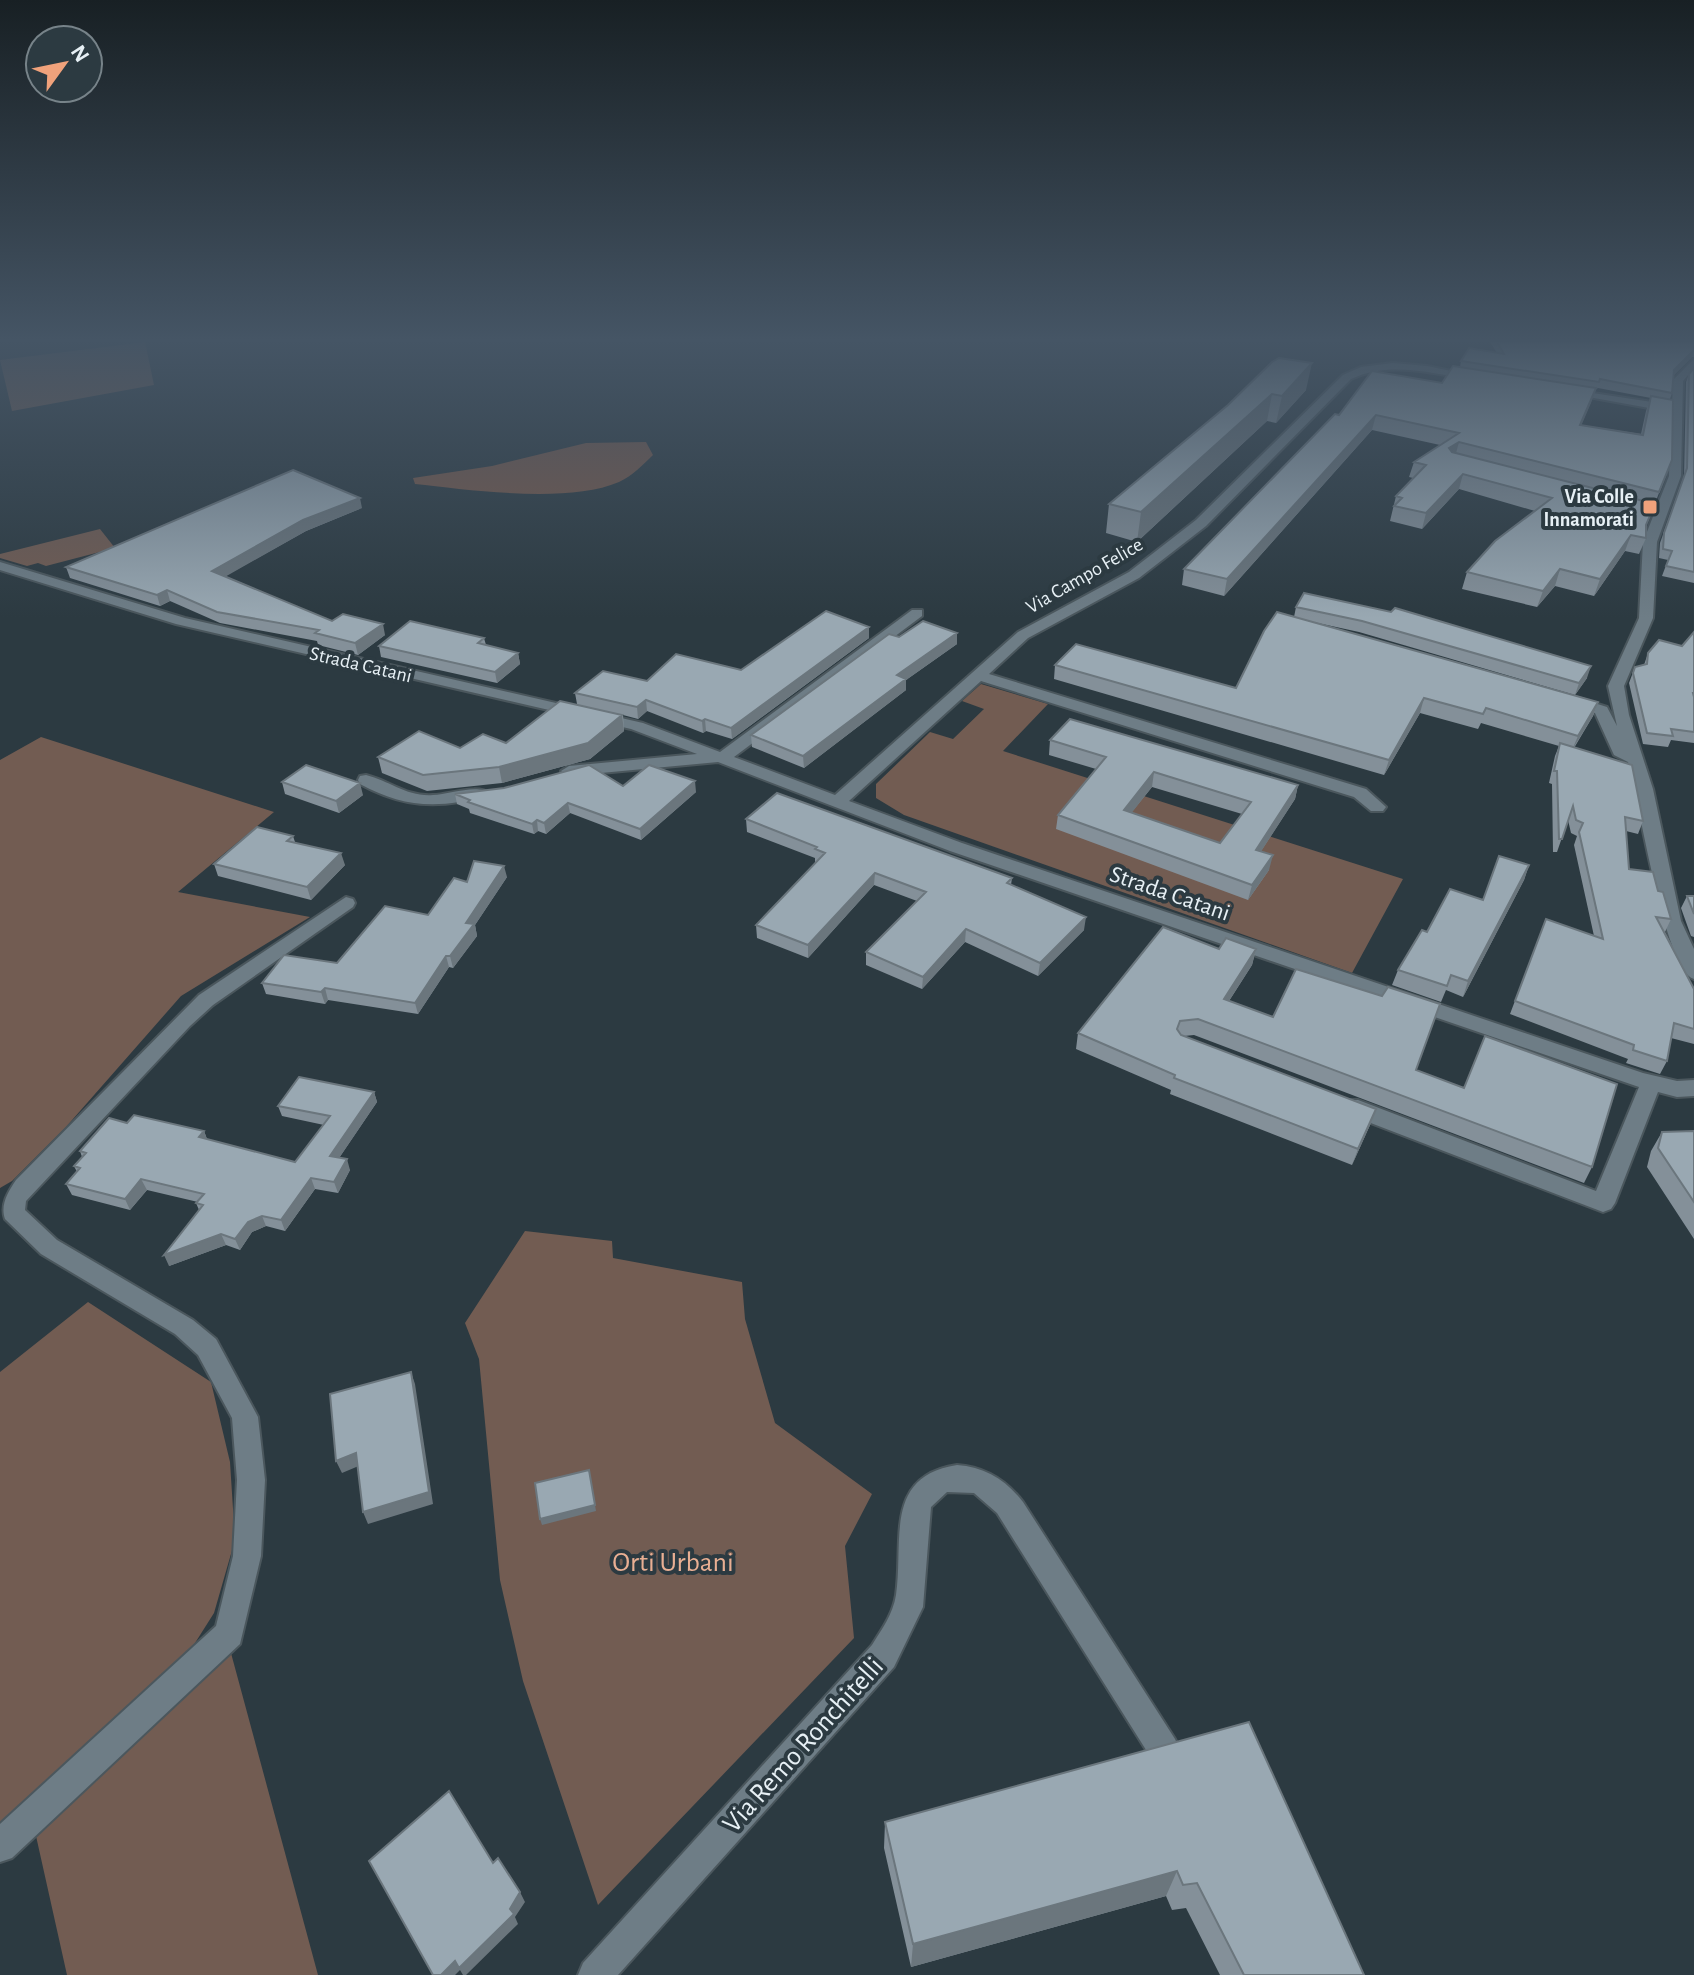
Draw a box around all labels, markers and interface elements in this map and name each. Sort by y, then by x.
north arrow [24,24,104,104]
text: N [67,41,93,66]
place label: Via Colle Innamorati [1543,487,1634,530]
marker: Via Colle Innamorati [1641,498,1659,516]
street label: Via Campo Felice [1023,534,1146,617]
street label: Strada Catani [308,643,414,686]
street label: Strada Catani [1107,862,1233,926]
park label: Orti Urbani [612,1549,734,1577]
street label: Via Remo Ronchitelli [718,1652,889,1838]

